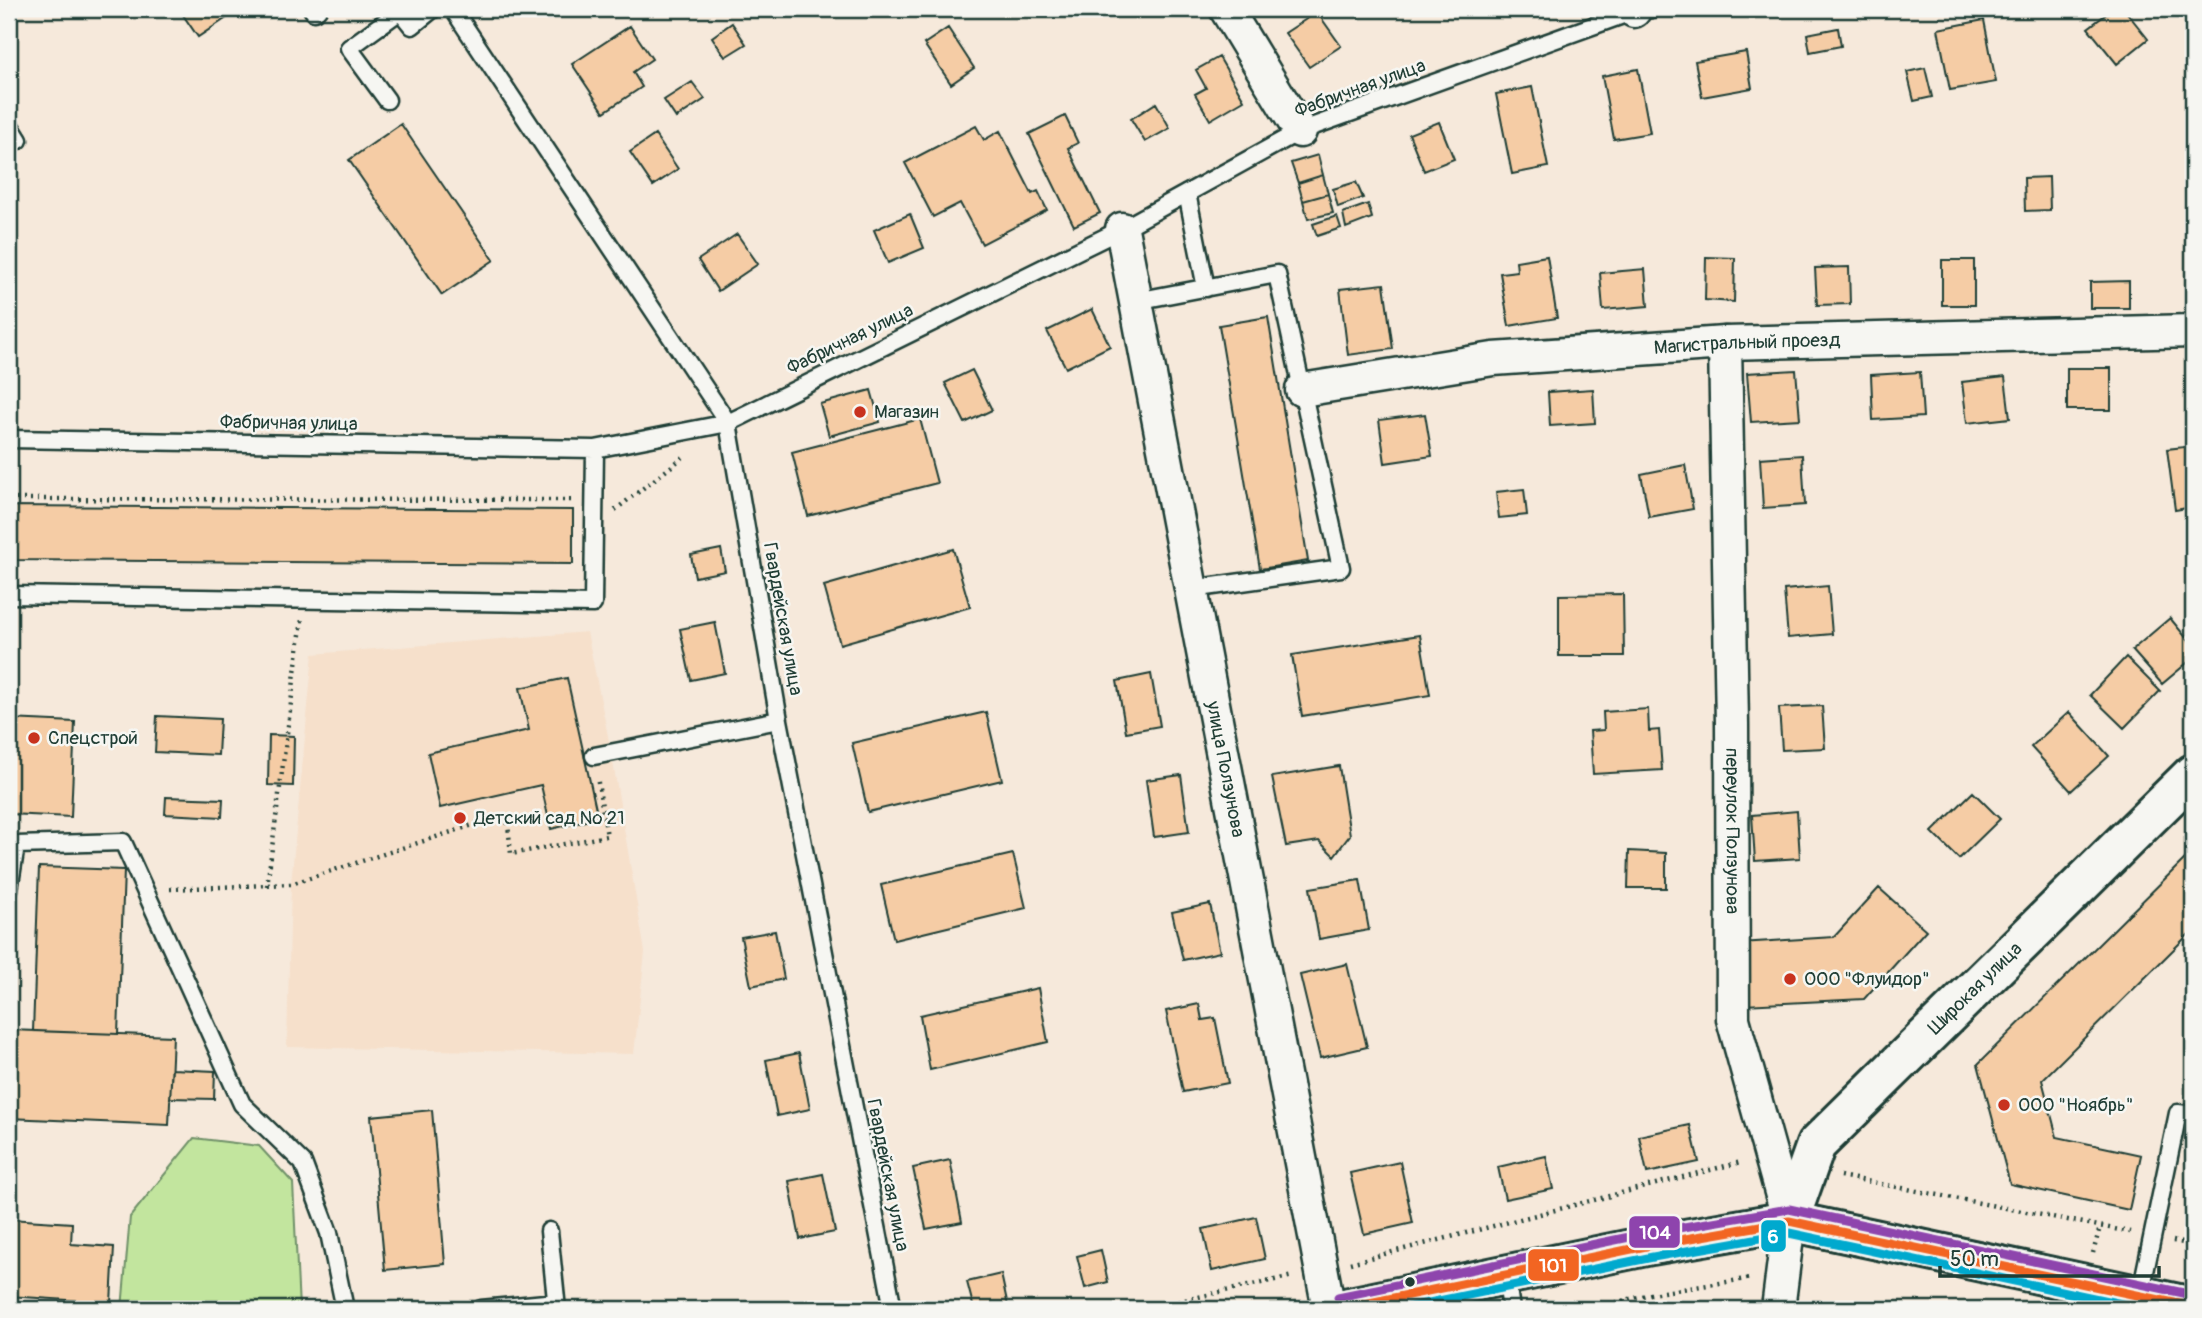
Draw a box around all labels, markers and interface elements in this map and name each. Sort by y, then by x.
street label: Фабричная улица [1291,53,1429,123]
street label: Фабричная улица [783,298,917,380]
street label: Магистральный проезд [1653,328,1841,360]
place label: Магазин [874,400,939,424]
marker: Магазин [852,404,868,420]
street label: Фабричная улица [220,410,358,436]
street label: Гвардейская улица [758,541,808,697]
street label: улица Ползунова [1201,698,1250,839]
place label: Спецстрой [48,726,138,750]
marker: Спецстрой [26,730,42,746]
street label: переулок Ползунова [1720,748,1745,914]
place label: Детский сад № 21 [473,806,625,830]
marker: Детский сад № 21 [452,810,468,826]
street label: Широкая улица [1923,937,2027,1040]
place label: ООО "Флуидор" [1804,967,1930,991]
marker: ООО "Флуидор" [1782,971,1798,987]
place label: ООО "Ноябрь" [2018,1093,2134,1117]
street label: Гвардейская улица [861,1097,915,1253]
marker: ООО "Ноябрь" [1996,1097,2012,1113]
line badge: 104 [1628,1215,1681,1249]
line badge: 6 [1760,1219,1787,1253]
text: 104 [1639,1221,1671,1245]
text: 6 [1767,1225,1779,1249]
scale bar [1940,1234,2158,1278]
text: 50 m [1950,1246,1999,1273]
line badge: 101 [1527,1248,1580,1282]
text: 101 [1539,1254,1567,1278]
unlabelled marker [1403,1275,1417,1289]

